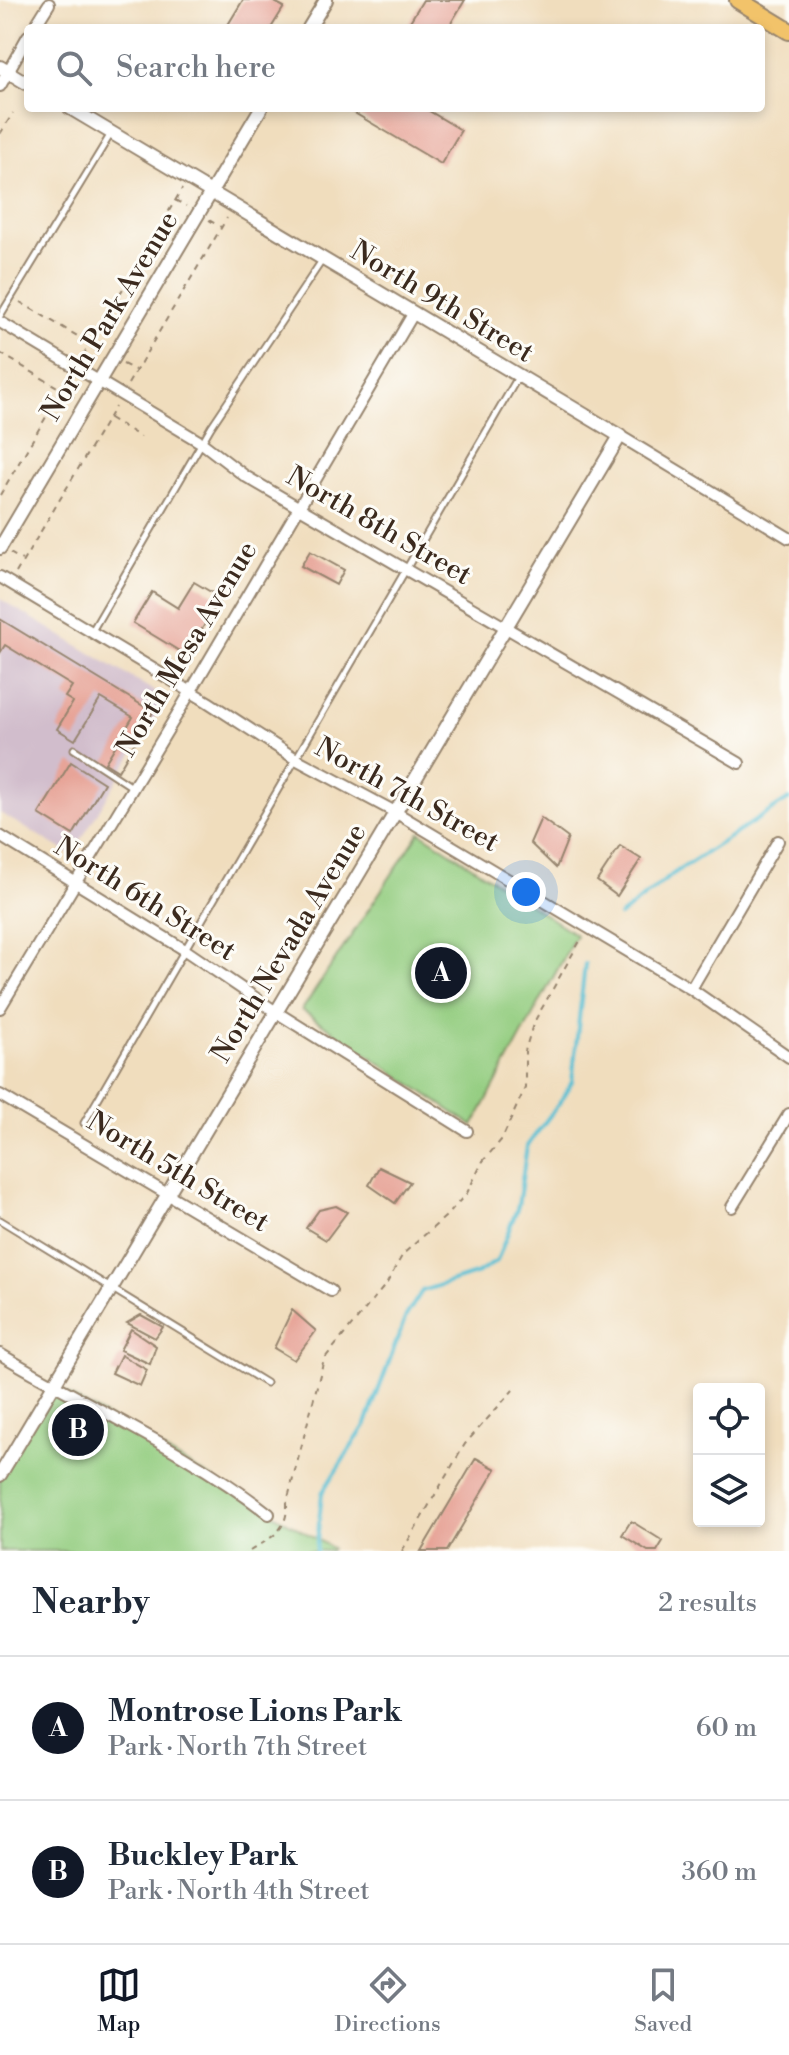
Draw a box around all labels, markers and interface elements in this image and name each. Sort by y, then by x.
search box [24,24,765,112]
icon: search [52,46,96,90]
text: Search here [116,49,276,87]
street label: North Park Avenue [34,205,186,427]
street label: North 9th Street [344,234,540,370]
street label: North 8th Street [280,459,478,593]
street label: North Mesa Avenue [109,535,265,763]
street label: North 7th Street [309,730,505,860]
street label: North Nevada Avenue [204,817,374,1069]
street label: North 6th Street [48,829,242,969]
your location [506,872,546,912]
pin: A [415,943,467,1003]
street label: North 5th Street [81,1104,275,1240]
map controls [693,1383,765,1527]
button: locate [693,1383,765,1455]
pin: B [52,1400,104,1460]
button: layers [693,1455,765,1527]
text: Nearby [32,1582,150,1624]
text: 2 results [658,1587,757,1619]
text: Montrose Lions Park [108,1693,402,1731]
text: A [49,1712,67,1744]
text: 60 m [696,1712,757,1744]
text: Park · North 7th Street [108,1731,367,1763]
text: Buckley Park [108,1837,298,1875]
text: B [48,1856,68,1888]
text: 360 m [682,1856,757,1888]
text: Park · North 4th Street [108,1875,370,1907]
tab: Map [97,1963,141,2038]
tab: Directions [335,1963,441,2038]
tab: Saved [634,1963,692,2038]

